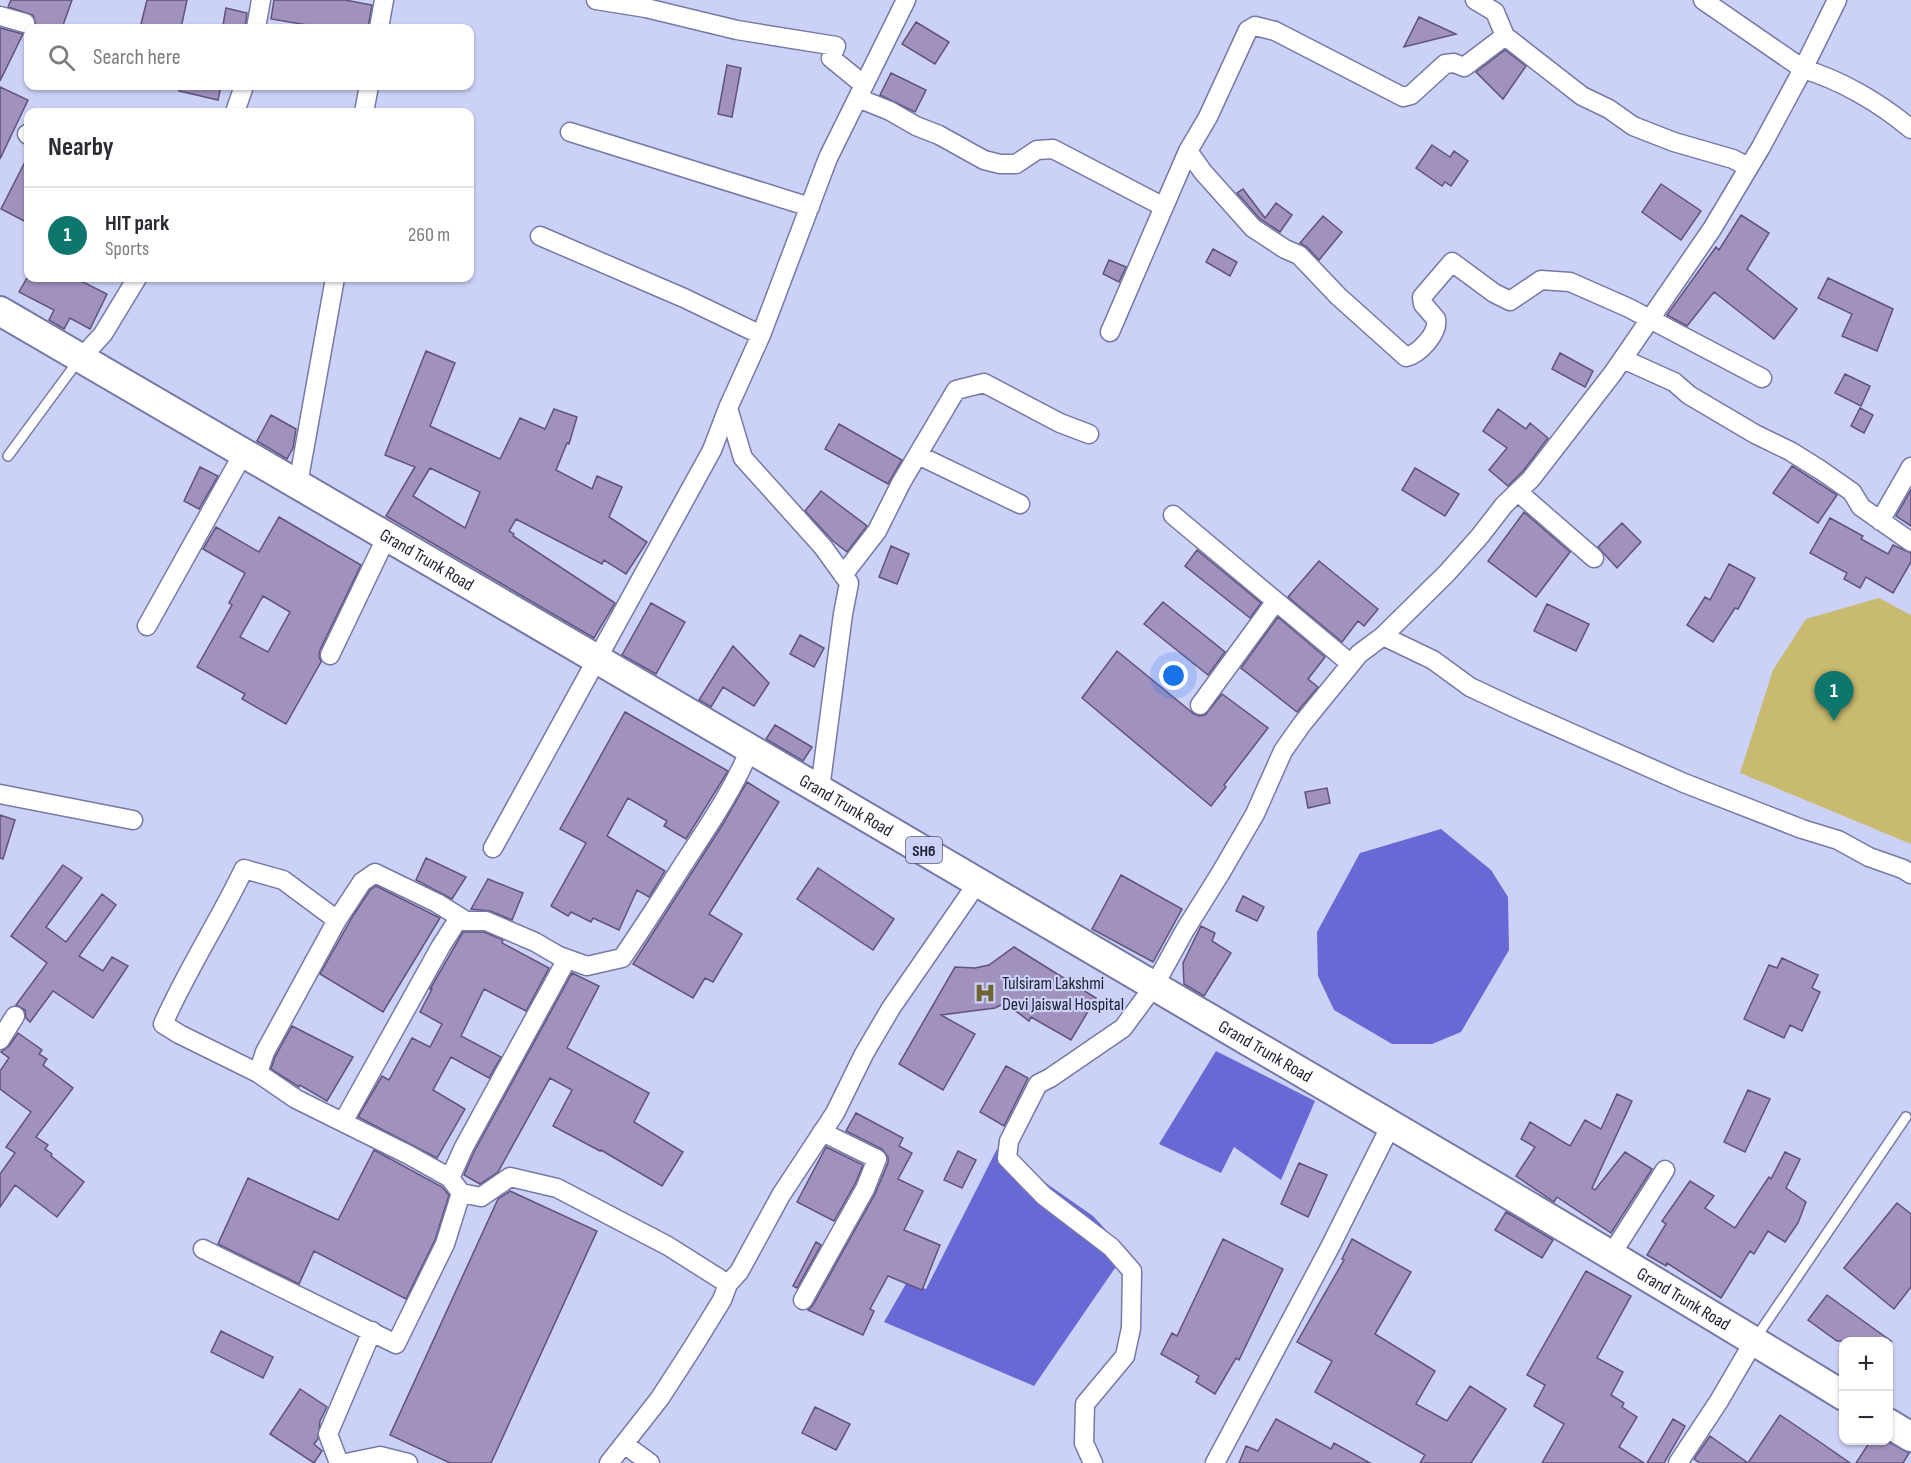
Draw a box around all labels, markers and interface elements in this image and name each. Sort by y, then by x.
search box [24,24,474,90]
icon: search [45,41,78,74]
text: Search here [93,44,180,71]
text: Nearby [48,132,114,163]
text: HIT park [105,210,169,237]
text: 1 [64,223,71,247]
text: 260 m [408,223,450,247]
text: Sports [105,237,149,261]
street label: Grand Trunk Road [376,524,477,596]
your location [1159,661,1188,690]
pin: 1 [1814,672,1854,721]
street label: Grand Trunk Road [795,770,897,841]
road number: SH6 [906,837,942,863]
place label: Tulsiram Lakshmi Devi Jaiswal Hospital [1002,973,1124,1015]
hospital icon: Tulsiram Lakshmi Devi Jaiswal Hospital [973,981,997,1005]
street label: Grand Trunk Road [1215,1016,1316,1087]
street label: Grand Trunk Road [1633,1263,1734,1335]
map controls [1839,1337,1893,1445]
button: + [1839,1337,1893,1391]
button: − [1839,1391,1893,1445]

